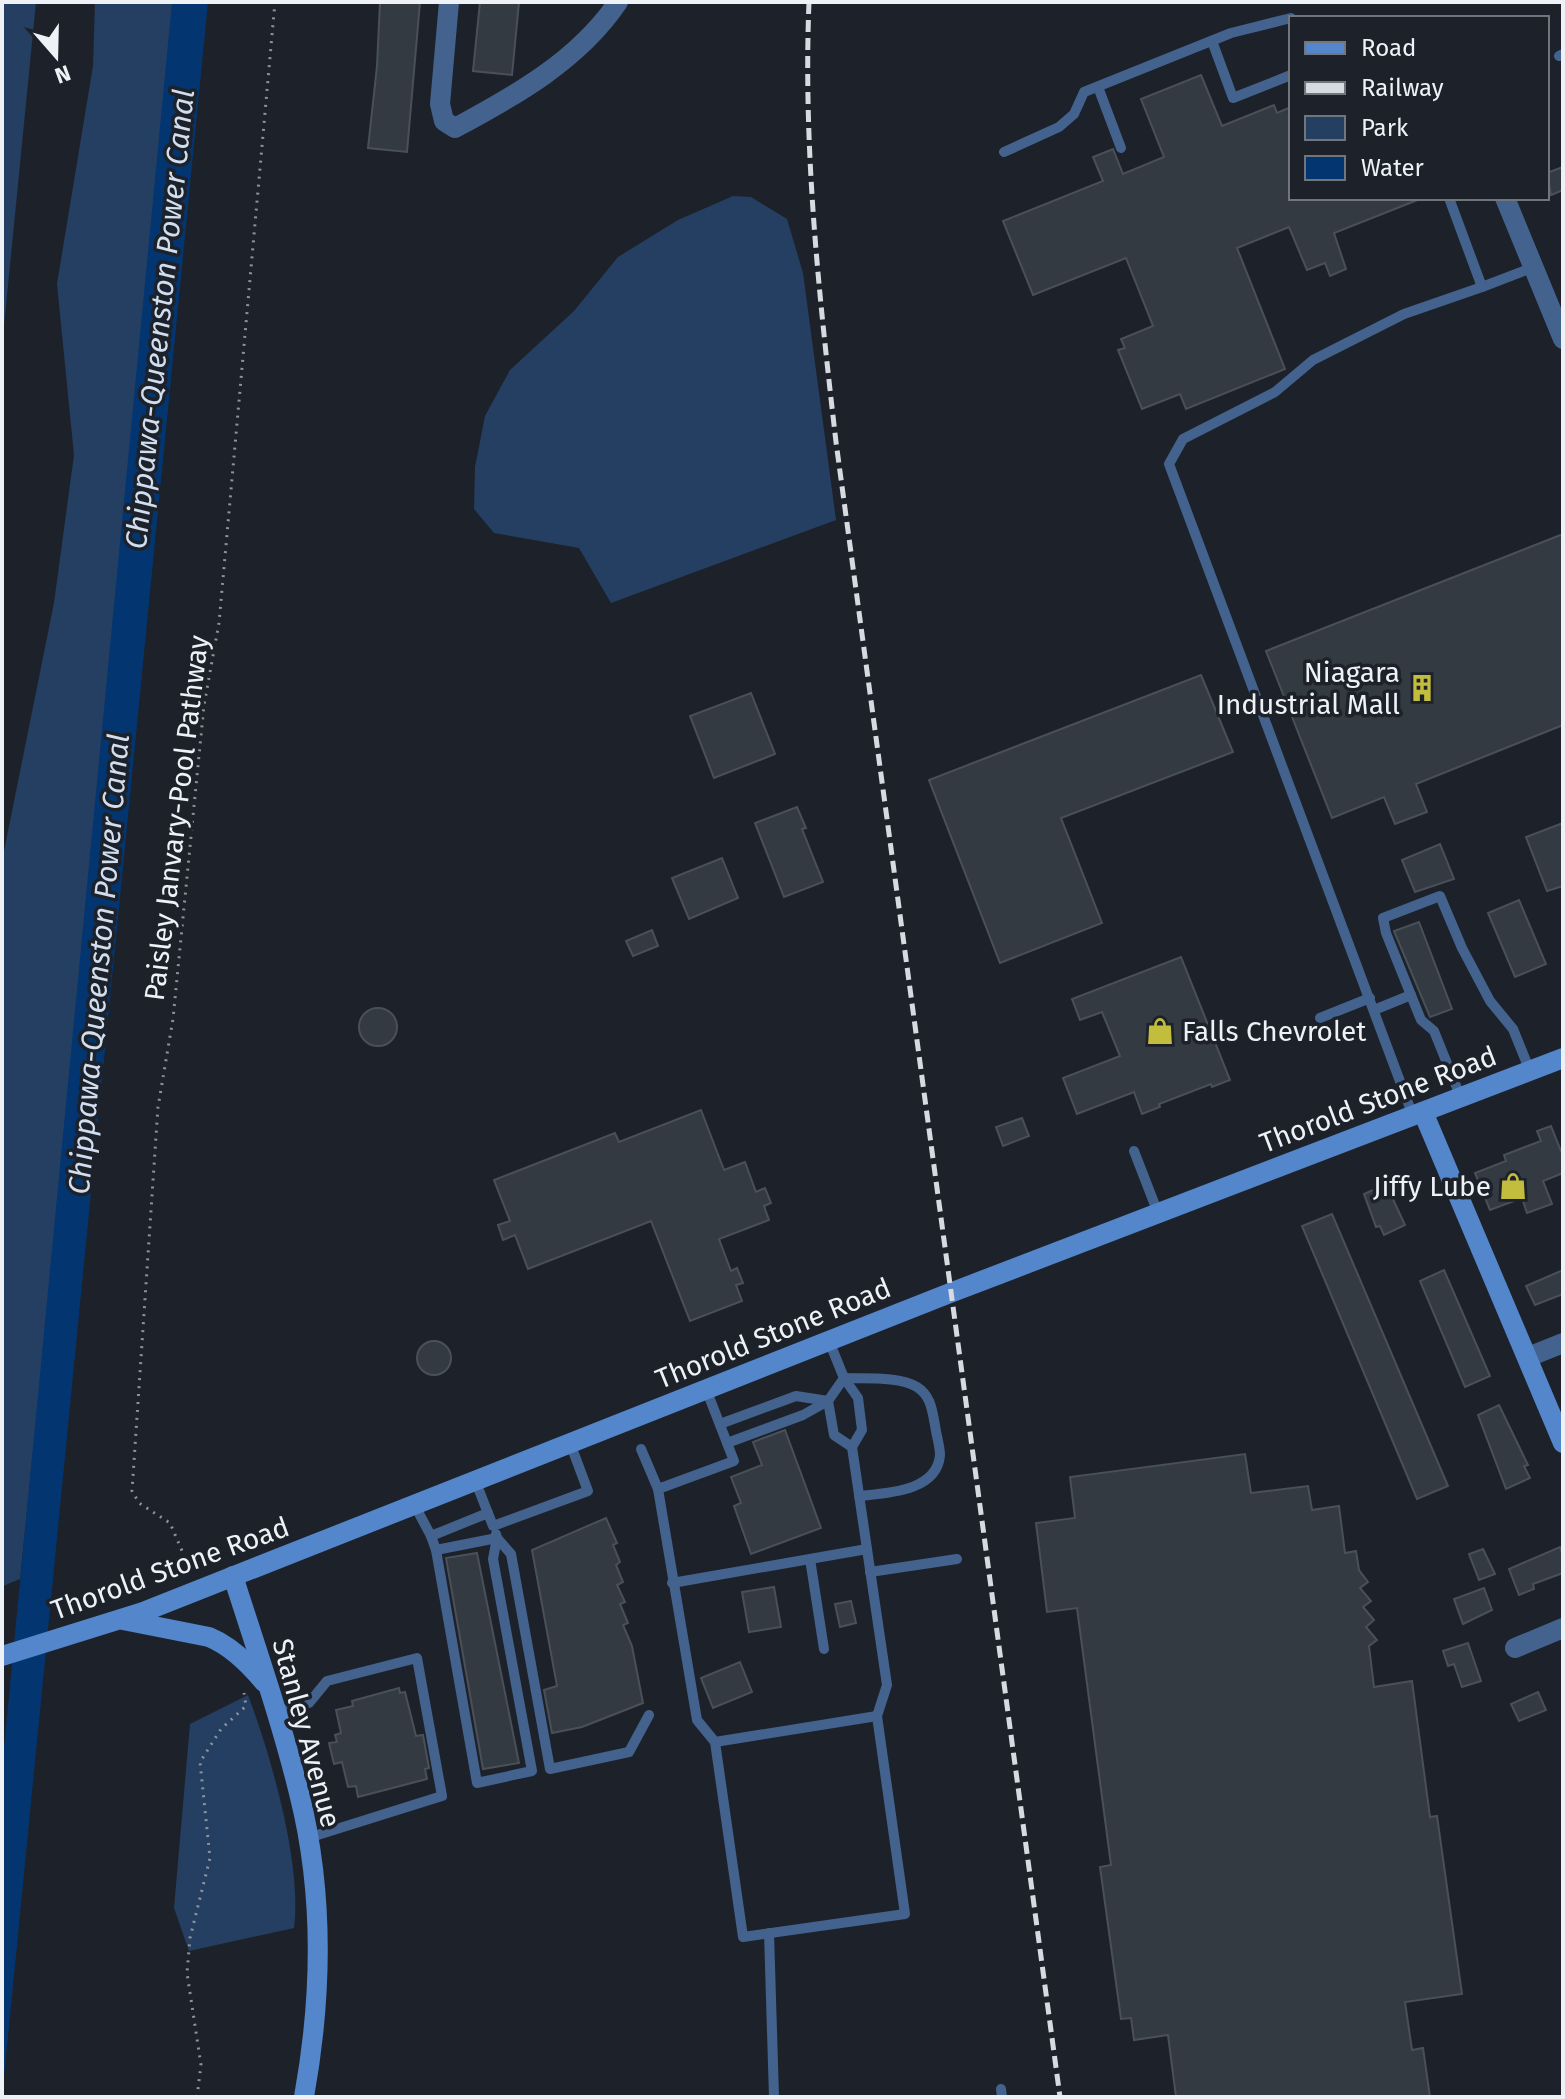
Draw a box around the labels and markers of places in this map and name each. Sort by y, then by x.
place label: Niagara Industrial Mall [1217,656,1400,721]
building icon: Niagara Industrial Mall [1407,673,1437,703]
place label: Falls Chevrolet [1182,1015,1367,1048]
shop icon: Falls Chevrolet [1145,1016,1175,1046]
place label: Jiffy Lube [1373,1170,1491,1203]
shop icon: Jiffy Lube [1498,1171,1528,1201]

